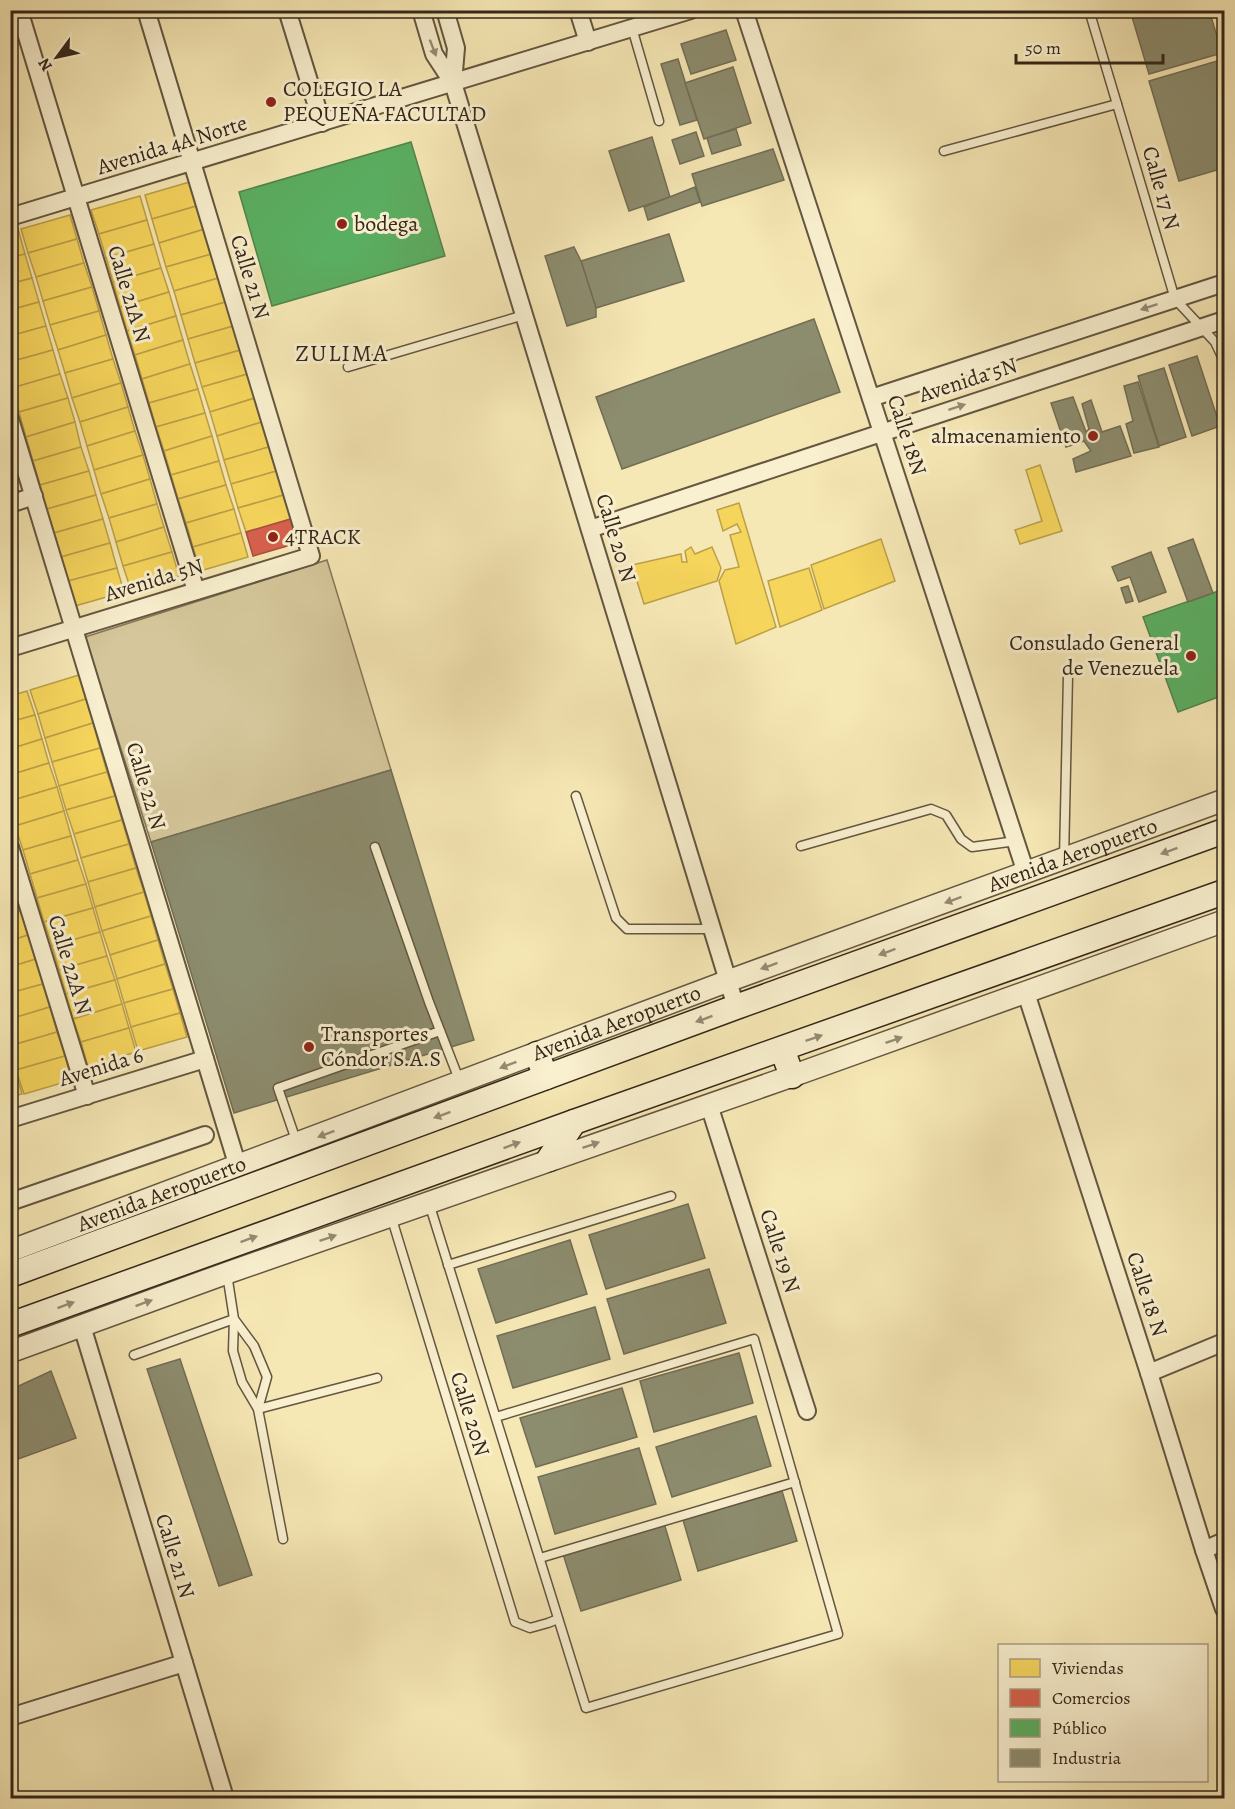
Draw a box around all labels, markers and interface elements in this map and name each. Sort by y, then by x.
north arrow [27,27,87,87]
scale bar [1016,27,1163,65]
text: 50 m [1025,36,1061,60]
one-way arrow [429,40,439,58]
text: N [33,53,58,76]
place label: COLEGIO LA PEQUEÑA FACULTAD [283,74,486,129]
marker: COLEGIO LA PEQUEÑA FACULTAD [264,95,278,109]
street label: Avenida 4A Norte [92,108,251,182]
street label: Calle 17 N [1135,143,1187,234]
place label: bodega [354,209,419,239]
marker: bodega [335,217,349,231]
street label: Calle 21 N [223,231,277,323]
street label: Calle 21A N [100,242,158,346]
one-way arrow [1140,303,1158,313]
district label: ZULIMA [295,337,389,369]
street label: Avenida 5N [914,350,1021,410]
street label: Calle 18N [880,391,934,479]
one-way arrow [948,402,966,411]
place label: almacenamiento [931,421,1081,451]
marker: almacenamiento [1086,429,1100,443]
street label: Calle 20 N [588,490,644,586]
place label: 4TRACK [285,522,361,552]
marker: 4TRACK [266,530,280,544]
street label: Avenida 5N [100,551,207,609]
place label: Consulado General de Venezuela [1009,628,1180,683]
marker: Consulado General de Venezuela [1184,649,1198,663]
street label: Calle 22 N [118,739,174,834]
street label: Avenida Aeropuerto [983,811,1162,900]
one-way arrow [1160,846,1178,856]
one-way arrow [943,895,961,905]
street label: Calle 22A N [41,911,99,1019]
one-way arrow [878,948,896,958]
one-way arrow [760,962,778,972]
street label: Avenida Aeropuerto [527,978,705,1069]
one-way arrow [695,1014,713,1024]
place label: Transportes Cóndor S.A.S [321,1019,441,1074]
one-way arrow [805,1032,823,1042]
one-way arrow [886,1034,904,1044]
street label: Avenida 6 [54,1040,147,1094]
marker: Transportes Cóndor S.A.S [302,1040,316,1054]
one-way arrow [499,1060,517,1070]
one-way arrow [433,1111,451,1121]
one-way arrow [317,1129,335,1139]
one-way arrow [503,1140,521,1150]
one-way arrow [582,1140,600,1149]
street label: Avenida Aeropuerto [72,1149,250,1240]
street label: Calle 19 N [752,1205,808,1297]
one-way arrow [319,1232,337,1242]
one-way arrow [240,1234,258,1244]
street label: Calle 18 N [1119,1248,1175,1340]
one-way arrow [136,1298,154,1308]
one-way arrow [57,1300,75,1310]
street label: Calle 20N [443,1368,497,1460]
street label: Calle 21 N [148,1510,202,1602]
legend [998,1644,1208,1782]
text: Viviendas [1051,1656,1124,1680]
text: Comercios [1052,1686,1131,1710]
text: Público [1052,1716,1107,1740]
text: Industria [1052,1746,1122,1770]

